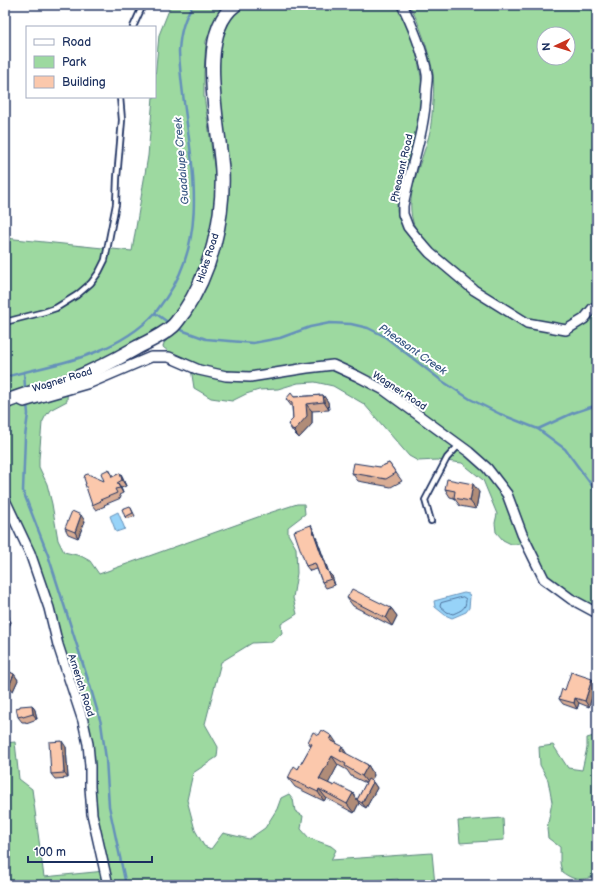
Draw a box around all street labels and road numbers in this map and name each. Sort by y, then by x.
street label: Pheasant Road [388,133,416,203]
street label: Hicks Road [194,232,222,285]
street label: Wagner Road [31,365,94,395]
street label: Wagner Road [370,369,429,413]
street label: Arnerich Road [65,653,97,718]

